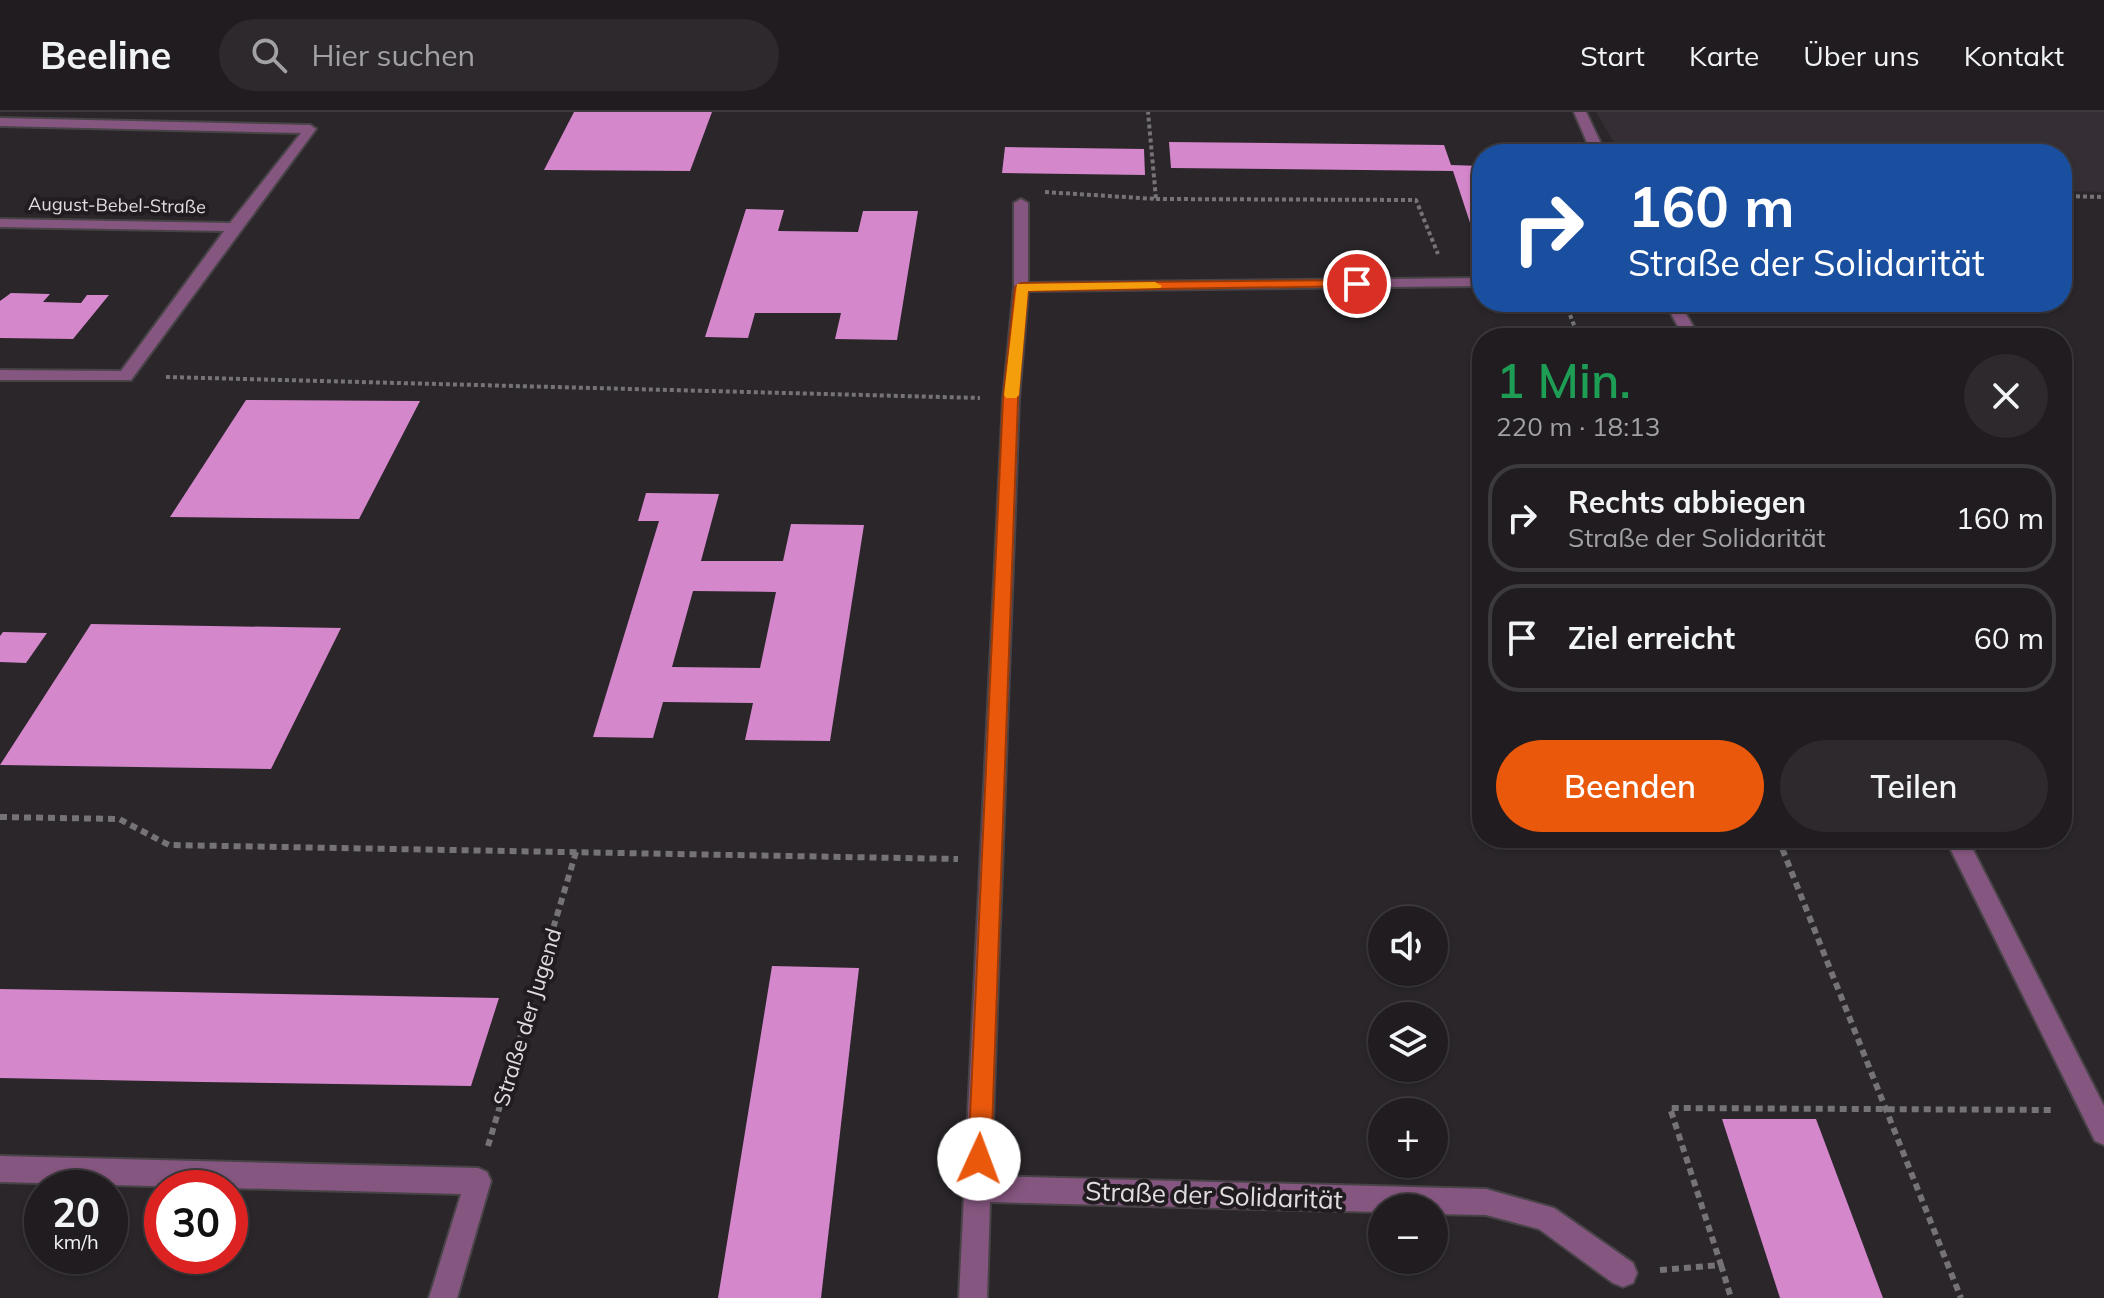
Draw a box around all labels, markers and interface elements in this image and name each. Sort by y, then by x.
search box [219,19,779,91]
text: Beeline [40,31,171,79]
icon: search [247,33,291,77]
text: Hier suchen [311,36,475,74]
text: Start [1580,38,1645,73]
text: Karte [1689,38,1759,73]
text: Über uns [1803,38,1920,73]
text: Kontakt [1964,38,2064,73]
text: 160 m [1628,171,1795,241]
icon: right [1496,176,1600,280]
street label: August-Bebel-Straße [28,192,206,218]
text: Straße der Solidarität [1628,240,1985,285]
pin [1323,250,1391,318]
icon: arrive [1335,262,1379,306]
text: 1 Min. [1496,350,1631,410]
button: close [1964,354,2048,438]
text: 220 m · 18:13 [1496,410,1660,443]
text: Rechts abbiegen [1568,483,1806,521]
icon: right [1500,496,1544,540]
text: 160 m [1956,499,2044,537]
text: Straße der Solidarität [1568,521,1826,554]
icon: arrive [1500,616,1544,660]
text: Ziel erreicht [1568,619,1735,657]
text: 60 m [1974,619,2044,657]
button: Beenden [1496,740,1764,832]
button: Teilen [1780,740,2048,832]
map controls [1368,906,1448,1274]
button: sound [1368,906,1448,986]
street label: Straße der Jugend [487,925,567,1109]
button: layers [1368,1002,1448,1082]
button: + [1368,1098,1448,1178]
position arrow [937,1117,1021,1201]
speed limit sign: 30 [144,1170,248,1274]
street label: Straße der Solidarität [1085,1174,1343,1216]
text: 20 [52,1187,100,1237]
button: − [1368,1194,1448,1274]
text: km/h [53,1229,99,1254]

